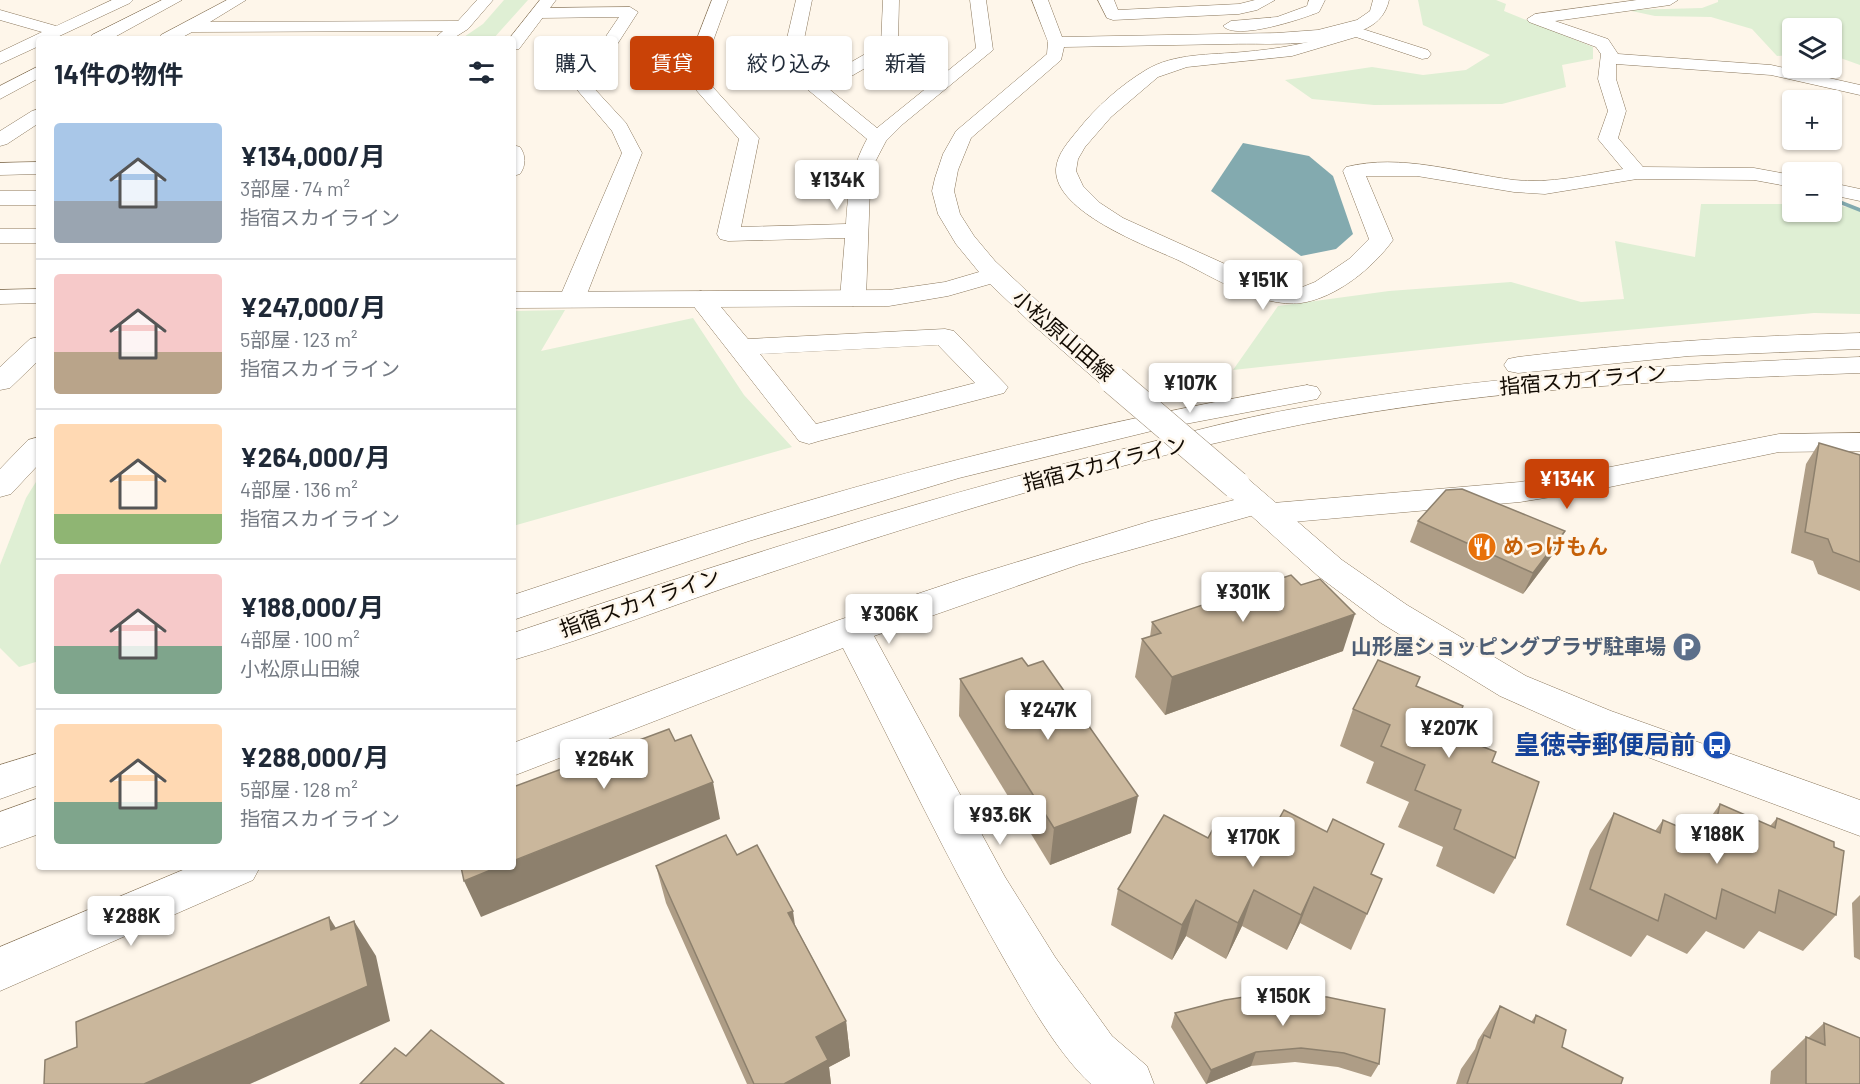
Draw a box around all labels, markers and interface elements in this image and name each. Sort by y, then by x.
map controls [1782,18,1842,222]
button: layers [1782,18,1842,78]
chip: 購入 [534,36,618,90]
chip: 賃貸 [630,36,714,90]
chip: 絞り込み [726,36,852,90]
chip: 新着 [864,36,948,90]
icon: filters [465,56,498,89]
text: 14件の物件 [54,58,183,89]
button: + [1782,90,1842,150]
text: ¥134,000/月 [240,140,386,171]
icon: home [102,147,174,219]
pin: ¥134K [795,160,879,211]
button: − [1782,162,1842,222]
text: ¥134K [809,167,865,191]
text: 3部屋 · 74 m² [240,176,350,200]
text: 指宿スカイライン [240,205,400,229]
pin: ¥151K [1221,260,1305,311]
text: ¥151K [1238,267,1288,291]
street label: 小松原山田線 [1008,284,1120,386]
text: ¥247,000/月 [240,291,386,322]
icon: home [102,298,174,370]
text: 5部屋 · 123 m² [240,327,357,351]
text: 指宿スカイライン [240,356,400,380]
street label: 指宿スカイライン [1498,359,1668,398]
pin: ¥107K [1148,363,1232,414]
text: ¥107K [1163,370,1217,394]
street label: 指宿スカイライン [1020,430,1189,495]
text: ¥264,000/月 [240,441,391,472]
icon: home [102,448,174,520]
pin: ¥134K [1525,459,1609,510]
text: ¥134K [1539,466,1595,490]
text: 4部屋 · 136 m² [240,477,358,501]
text: 指宿スカイライン [240,506,400,530]
restaurant icon: めっけもん [1466,531,1498,563]
place label: めっけもん [1503,533,1608,558]
street label: 指宿スカイライン [556,562,723,641]
pin: ¥301K [1201,572,1285,623]
text: ¥301K [1215,579,1271,603]
text: ¥188,000/月 [240,591,384,622]
pin: ¥306K [847,594,931,645]
icon: home [102,598,174,670]
text: ¥306K [859,601,919,625]
text: 4部屋 · 100 m² [240,627,360,651]
parking icon: 山形屋ショッピングプラザ駐車場 [1671,631,1703,663]
place label: 山形屋ショッピングプラザ駐車場 [1351,633,1666,658]
text: 小松原山田線 [240,656,360,680]
pin: ¥247K [1006,690,1090,741]
text: ¥247K [1019,697,1077,721]
pin: ¥207K [1407,708,1491,759]
text: ¥207K [1420,715,1478,739]
place label: 皇徳寺郵便局前 [1514,728,1696,759]
bus stop icon: 皇徳寺郵便局前 [1701,729,1733,761]
pin: ¥264K [562,739,646,790]
text: ¥288,000/月 [240,741,390,772]
text: ¥264K [574,746,634,770]
icon: home [102,748,174,820]
text: 5部屋 · 128 m² [240,777,358,801]
pin: ¥93.6K [951,795,1049,846]
text: ¥93.6K [968,802,1032,826]
text: 指宿スカイライン [240,806,400,830]
pin: ¥188K [1675,814,1759,865]
pin: ¥170K [1211,817,1295,868]
text: ¥188K [1690,821,1744,845]
text: ¥170K [1226,824,1280,848]
pin: ¥288K [89,896,173,947]
text: ¥288K [101,903,161,927]
pin: ¥150K [1241,976,1325,1027]
text: ¥150K [1255,983,1311,1007]

